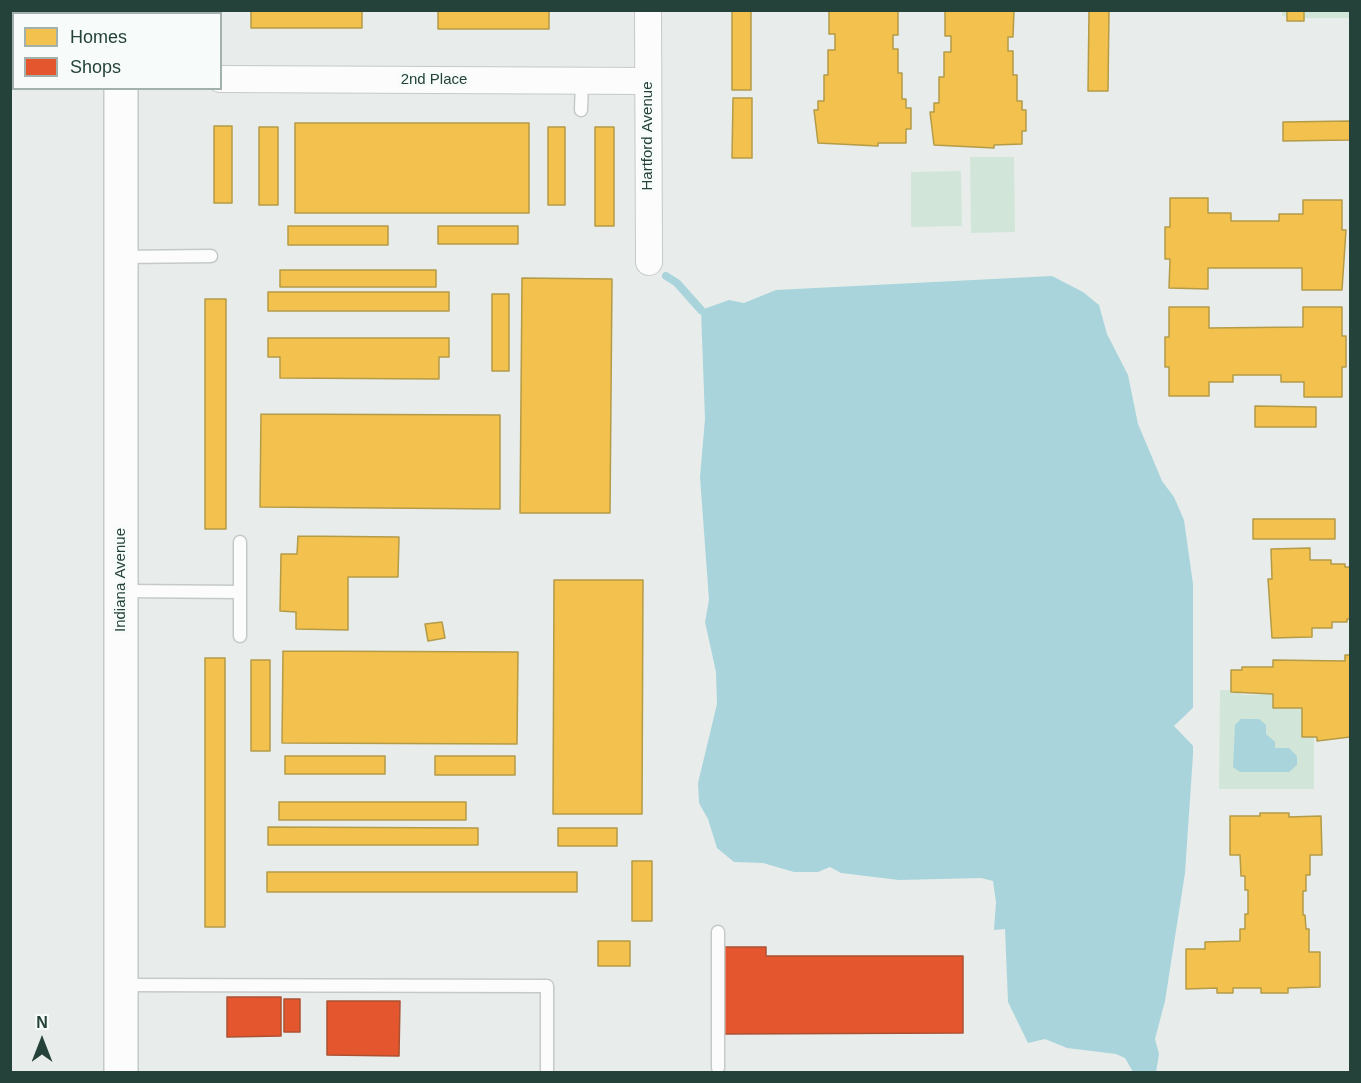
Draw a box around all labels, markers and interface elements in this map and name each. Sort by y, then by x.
legend [12,12,222,90]
text: Homes [70,27,127,47]
text: Shops [70,57,121,77]
street label: 2nd Place [401,71,467,89]
street label: Hartford Avenue [639,82,657,190]
street label: Indiana Avenue [112,528,130,632]
north arrow [12,1011,72,1071]
text: N [36,1014,48,1031]

